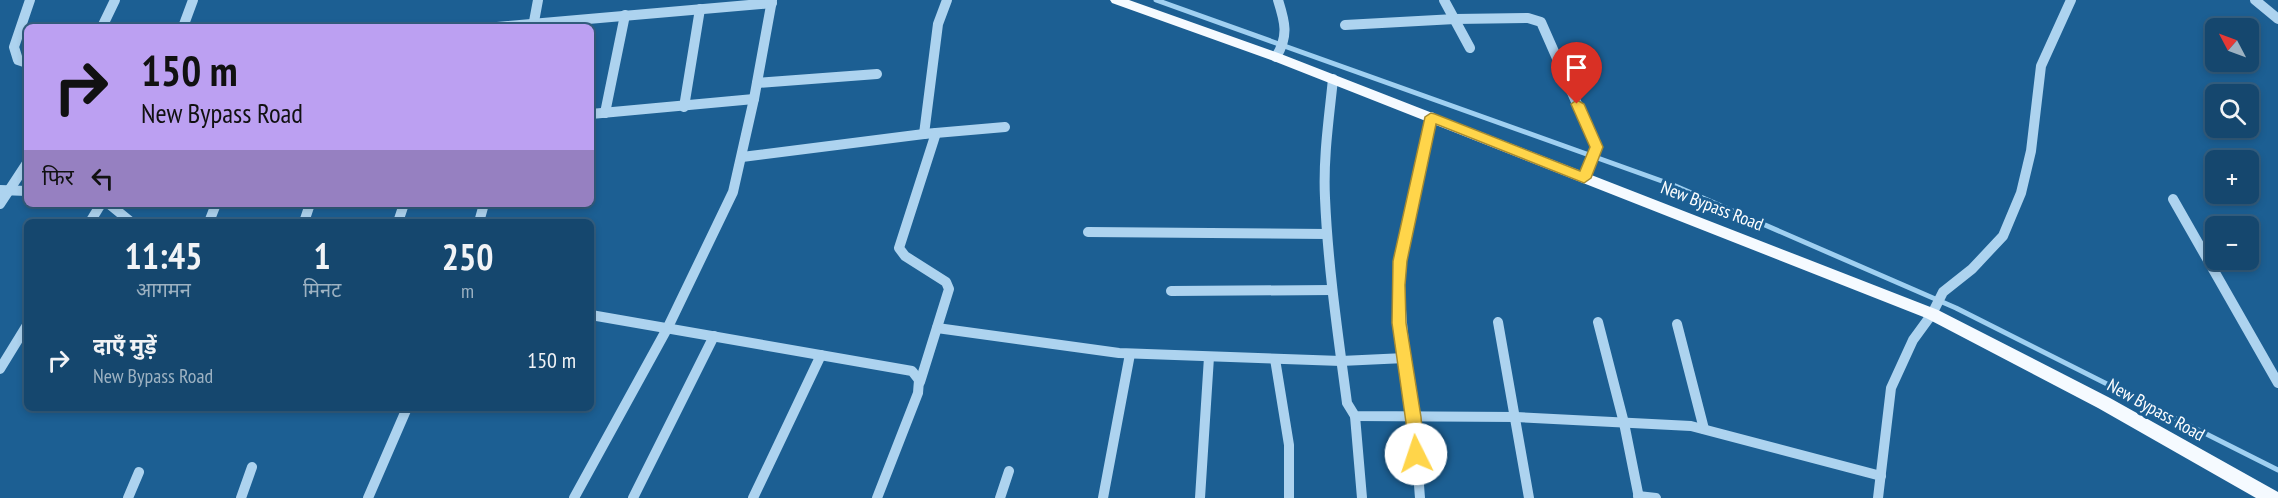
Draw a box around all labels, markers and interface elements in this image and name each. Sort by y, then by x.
north arrow [2205,18,2259,72]
map controls [2205,18,2259,270]
pin [1551,42,1602,104]
text: 150 m [141,43,238,98]
icon: right [42,48,120,126]
icon: arrive [1560,51,1593,84]
button: search [2205,84,2259,138]
text: New Bypass Road [141,96,303,130]
button: + [2205,150,2259,204]
icon: left [86,162,119,195]
text: फिर [42,163,74,191]
street label: New Bypass Road [1658,175,1767,236]
button: − [2205,216,2259,270]
text: 11:45 [125,232,202,279]
text: 1 [313,232,331,279]
text: 250 [442,233,493,280]
text: आगमन [136,277,191,303]
text: मिनट [303,277,341,303]
text: m [461,278,474,304]
text: दाएँ मुड़ें [93,332,157,360]
icon: right [42,344,75,377]
text: 150 m [527,346,576,374]
text: New Bypass Road [93,363,213,389]
street label: New Bypass Road [2103,373,2209,446]
position arrow [1384,422,1448,486]

